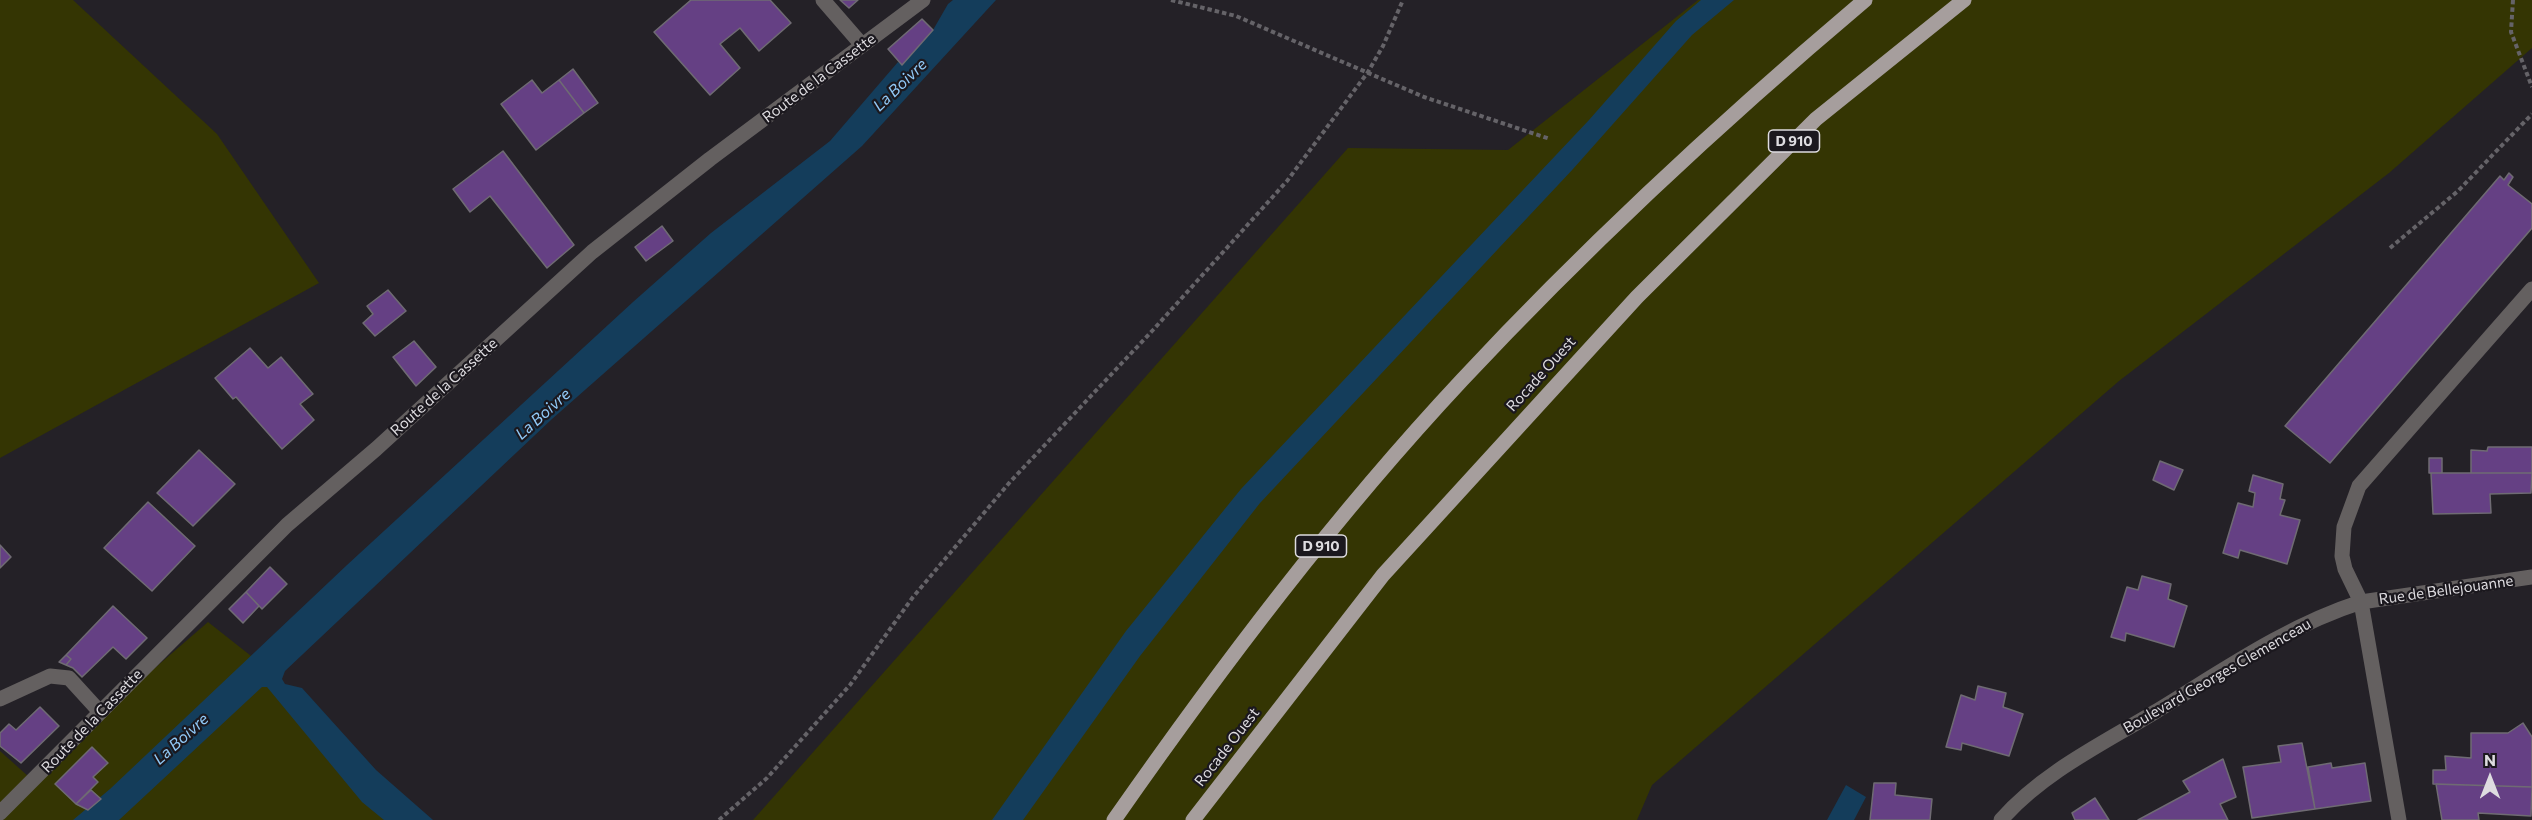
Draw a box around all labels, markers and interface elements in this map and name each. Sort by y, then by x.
street label: Route de la Cassette [759,29,879,127]
water label: La Boivre [869,55,931,115]
road number: D 910 [1768,130,1820,152]
street label: Rocade Ouest [1503,333,1579,415]
street label: Route de la Cassette [387,334,501,440]
water label: La Boivre [512,384,574,444]
road number: D 910 [1296,535,1346,557]
street label: Rue de Bellejouanne [2377,572,2515,608]
street label: Boulevard Georges Clemenceau [2120,615,2314,737]
street label: Route de la Cassette [38,665,146,777]
street label: Rocade Ouest [1191,704,1263,790]
water label: La Boivre [150,709,212,769]
north arrow [2460,748,2520,808]
text: N [2484,750,2496,769]

